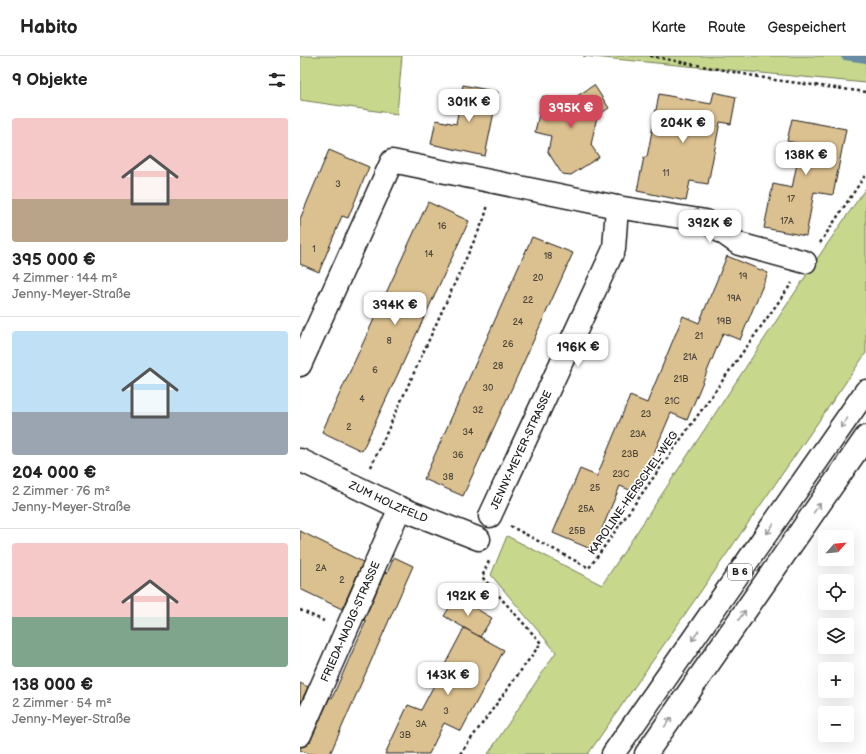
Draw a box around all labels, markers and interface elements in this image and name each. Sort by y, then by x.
text: Habito [20,16,78,39]
text: Karte [652,19,686,36]
text: Route [708,19,746,36]
text: Gespeichert [768,19,846,36]
icon: filters [266,69,288,91]
text: 9 Objekte [12,70,88,90]
pin: 301K € [436,89,502,123]
text: 301K € [447,94,491,110]
pin: 395K € [538,95,604,129]
text: 395K € [549,100,593,116]
pin: 204K € [650,110,716,144]
text: 204K € [660,115,706,131]
pin: 138K € [773,142,839,176]
icon: home [114,144,186,216]
text: 138K € [784,147,828,163]
house number: 11 [663,168,669,179]
house number: 3 [335,179,341,190]
house number: 17 [787,194,796,205]
pin: 392K € [677,210,743,244]
text: 392K € [687,215,733,231]
house number: 17A [780,216,794,227]
house number: 16 [438,221,447,232]
house number: 1 [312,244,316,255]
house number: 14 [425,249,434,260]
text: 395 000 € [12,250,95,270]
house number: 18 [544,251,552,262]
text: 4 Zimmer · 144 m² [12,270,118,286]
house number: 19 [739,271,747,282]
house number: 20 [533,273,543,284]
text: Jenny-Meyer-Straße [12,286,131,302]
pin: 394K € [362,292,428,326]
house number: 19A [727,293,742,304]
house number: 22 [523,295,534,306]
text: 394K € [372,297,418,313]
house number: 19B [717,316,731,327]
house number: 24 [513,317,524,328]
house number: 21 [695,331,703,342]
pin: 196K € [545,334,611,368]
house number: 8 [386,336,392,347]
house number: 26 [503,339,514,350]
text: 196K € [556,339,600,355]
house number: 21A [683,352,698,363]
icon: home [114,357,186,429]
house number: 28 [493,361,503,372]
house number: 6 [372,365,378,376]
house number: 21B [674,374,688,385]
house number: 30 [483,383,493,394]
street label: JENNY-MEYER-STRASSE [488,388,554,511]
house number: 4 [359,394,365,405]
house number: 21C [664,396,680,407]
house number: 32 [473,405,484,416]
house number: 23 [641,409,652,420]
one-way arrow [840,417,848,428]
house number: 2 [346,422,352,433]
house number: 34 [462,427,474,438]
street label: KAROLINE-HERSCHEL-WEG [585,429,681,557]
house number: 23A [630,429,647,440]
house number: 23B [622,449,638,460]
house number: 36 [452,450,464,461]
text: 204 000 € [12,463,96,483]
house number: 23C [612,469,630,480]
house number: 38 [443,472,453,483]
street label: ZUM HOLZFELD [346,478,430,525]
text: 2 Zimmer · 76 m² [12,483,110,499]
house number: 25 [590,483,600,494]
text: Jenny-Meyer-Straße [12,499,131,515]
one-way arrow [813,503,821,514]
house number: 25A [578,504,594,515]
one-way arrow [766,524,774,535]
house number: 25B [569,526,585,537]
north arrow [818,530,854,566]
map controls [818,530,854,742]
street label: FRIEDA-NADIG-STRASSE [318,559,382,684]
house number: 2A [316,563,327,574]
road number: B 6 [728,564,752,580]
icon: home [114,569,186,641]
button: locate [818,574,854,610]
house number: 2 [339,575,345,586]
pin: 192K € [435,583,501,617]
text: 192K € [446,588,490,604]
one-way arrow [738,610,746,621]
button: layers [818,618,854,654]
one-way arrow [691,630,699,641]
pin: 143K € [415,662,481,696]
button: + [818,662,854,698]
text: 143K € [427,667,469,683]
text: 138 000 € [12,675,93,695]
text: 2 Zimmer · 54 m² [12,695,112,711]
house number: 3 [443,706,449,717]
button: − [818,706,854,742]
text: Jenny-Meyer-Straße [12,711,131,727]
one-way arrow [664,717,672,728]
house number: 3A [415,719,427,730]
house number: 3B [399,730,411,741]

